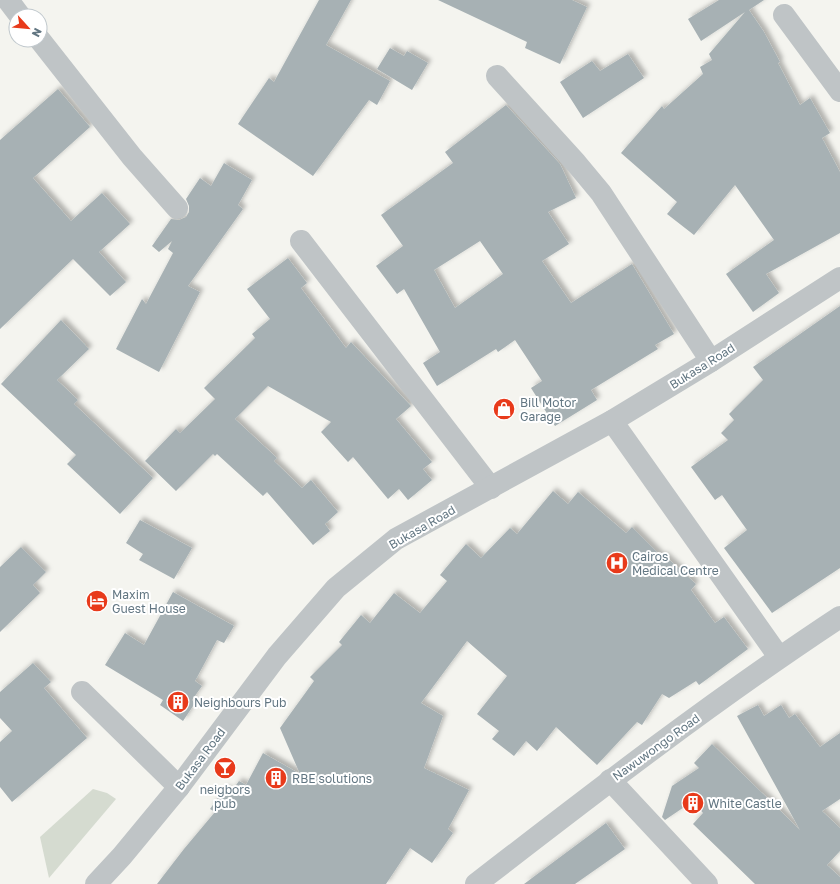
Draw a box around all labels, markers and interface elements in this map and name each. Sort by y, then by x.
north arrow [8,8,48,48]
text: N [30,26,45,39]
street label: Bukasa Road [667,340,737,392]
place label: Bill Motor Garage [520,395,576,424]
shop icon: Bill Motor Garage [491,396,517,422]
street label: Bukasa Road [386,502,458,552]
place label: Cairos Medical Centre [632,549,719,578]
hospital icon: Cairos Medical Centre [604,550,630,576]
place label: Maxim Guest House [112,587,186,616]
hotel icon: Maxim Guest House [84,588,110,614]
building icon: Neighbours Pub [165,689,191,715]
place label: Neighbours Pub [194,695,286,710]
street label: Nawuwongo Road [610,710,702,784]
street label: Bukasa Road [172,725,228,793]
bar icon: neigbors pub [212,755,238,781]
building icon: RBE solutions [263,765,289,791]
place label: RBE solutions [292,771,372,786]
place label: neigbors pub [200,782,250,811]
building icon: White Castle [680,790,706,816]
place label: White Castle [708,796,782,811]

